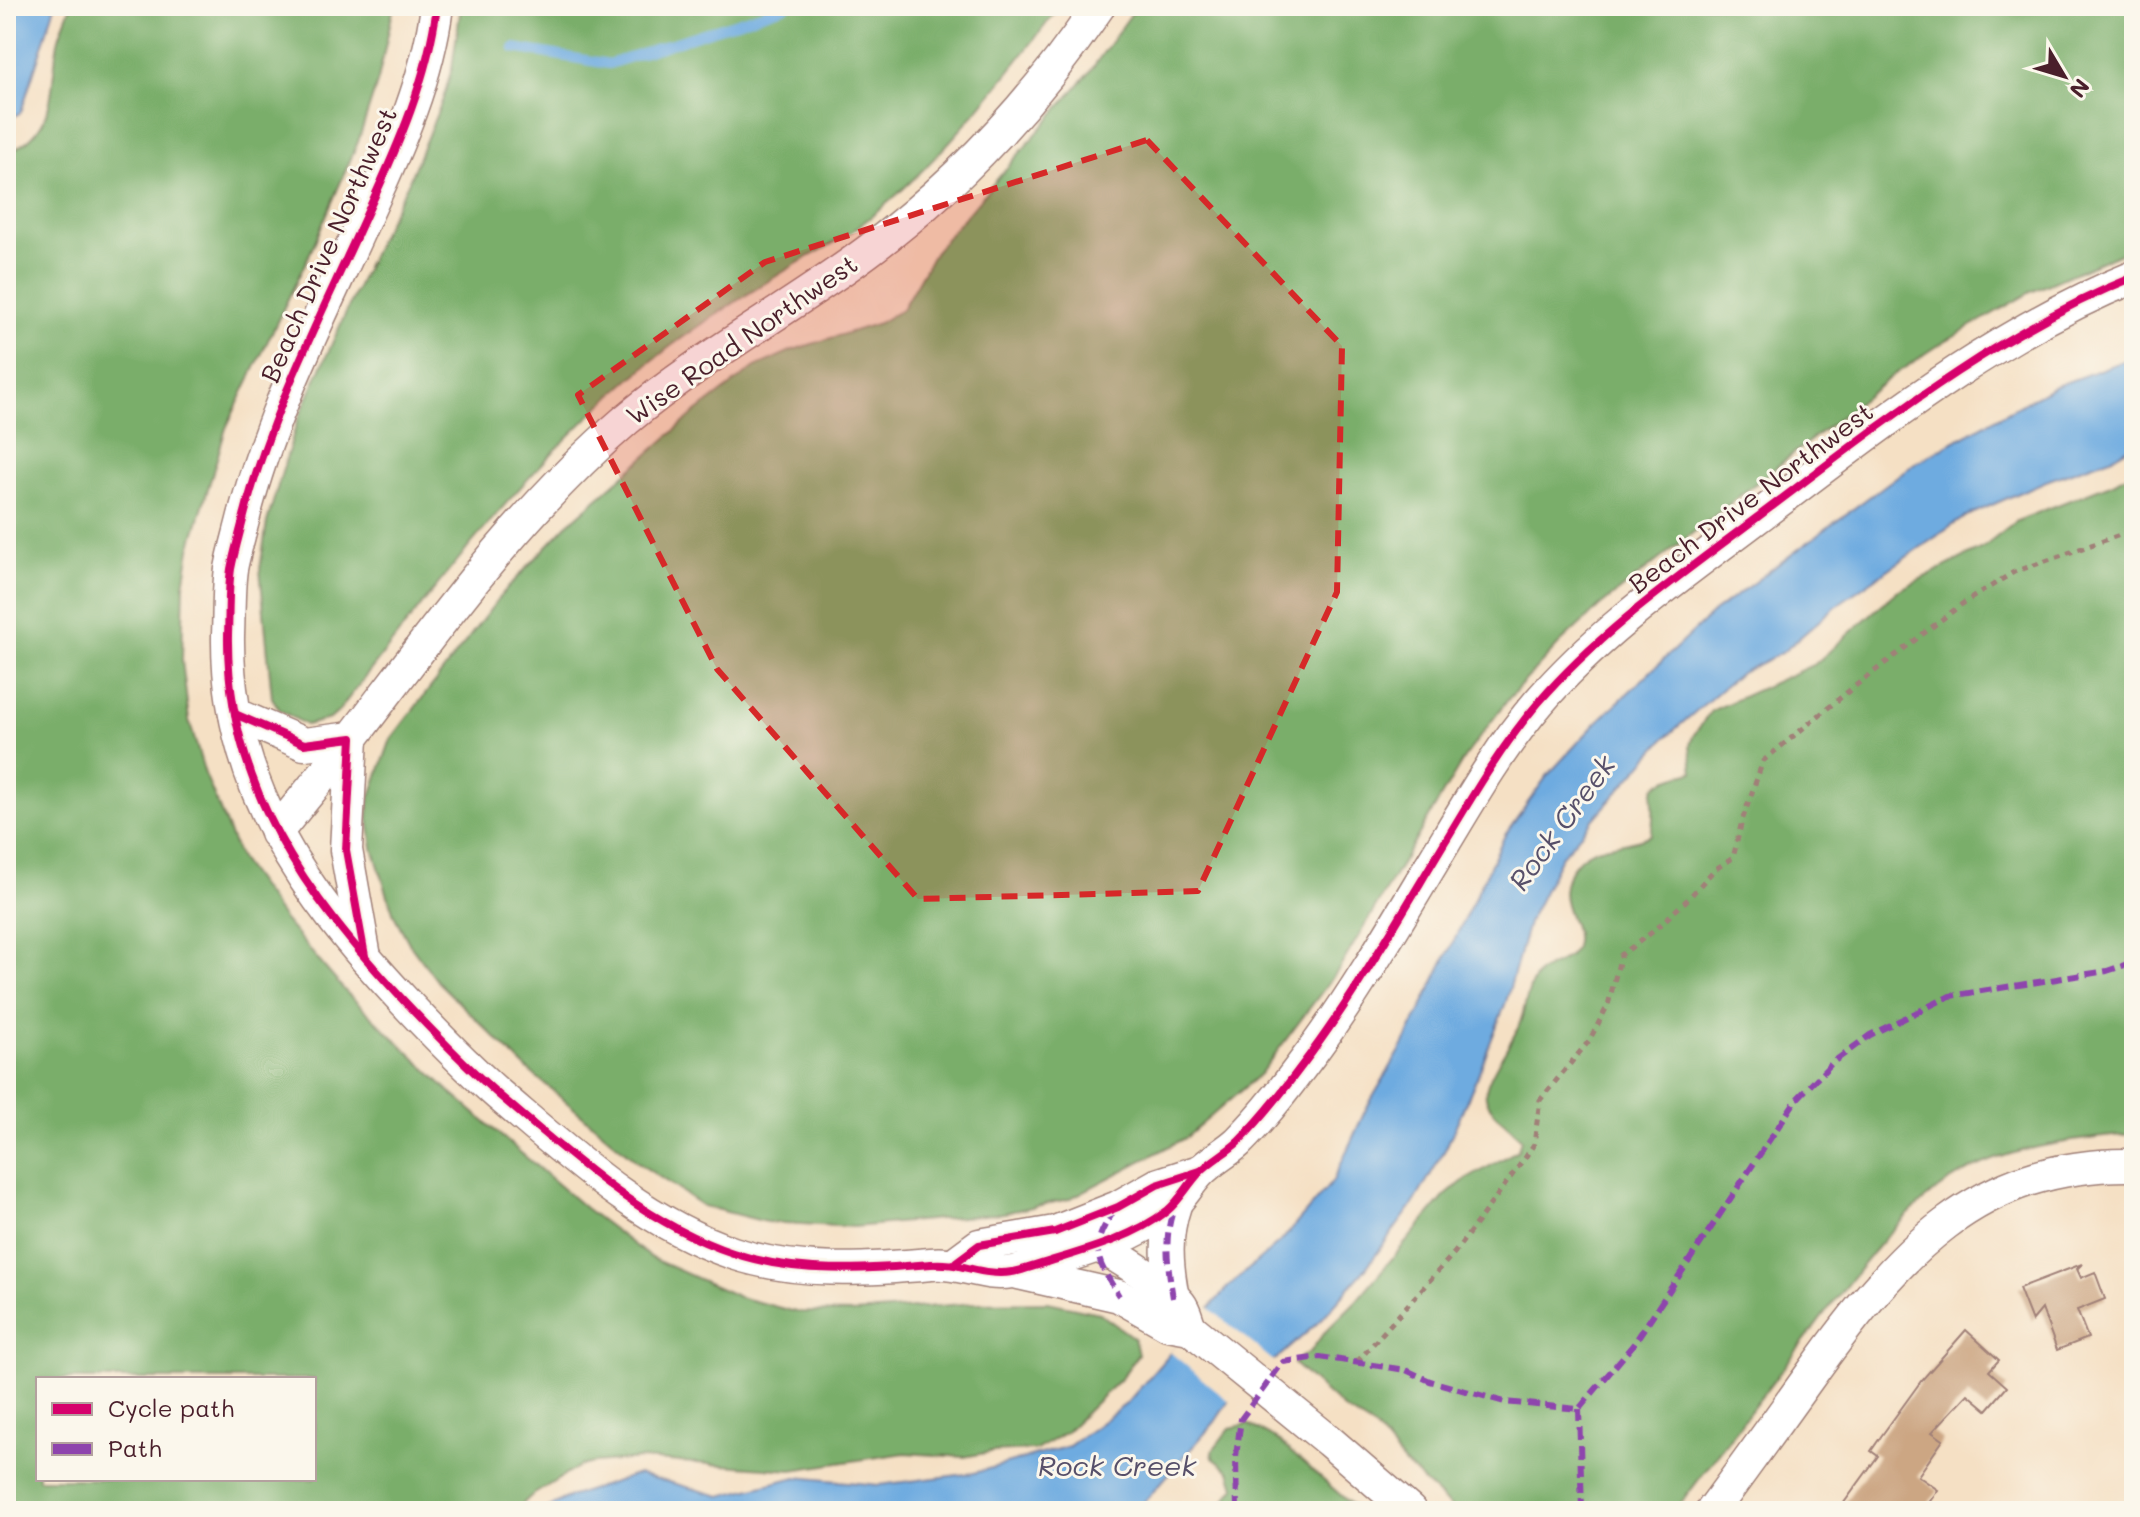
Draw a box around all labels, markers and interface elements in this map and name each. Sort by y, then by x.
north arrow [2024,36,2104,116]
text: N [2064,73,2097,104]
street label: Beach Drive Northwest [252,102,404,388]
street label: Wise Road Northwest [619,246,864,432]
street label: Beach Drive Northwest [1621,394,1880,600]
water label: Rock Creek [1500,747,1623,897]
legend [36,1377,316,1481]
text: Cycle path [108,1392,234,1423]
text: Path [108,1432,162,1463]
water label: Rock Creek [1038,1447,1197,1483]

